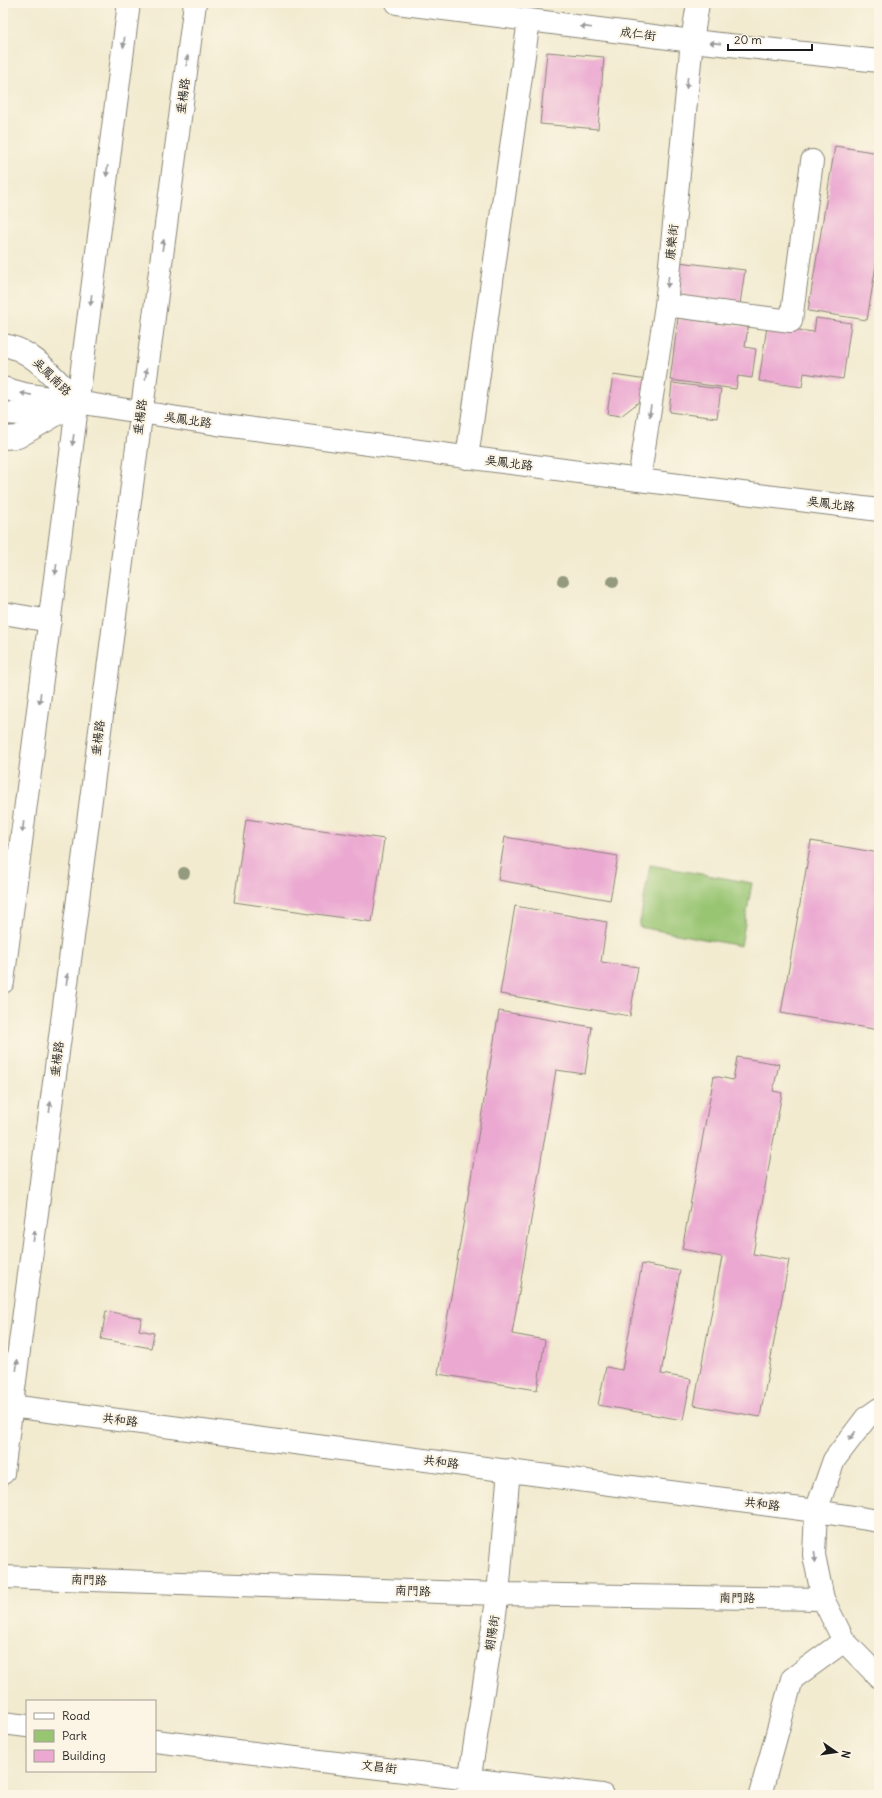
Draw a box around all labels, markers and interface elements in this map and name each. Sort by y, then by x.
one-way arrow [580,24,592,30]
street label: 成仁街 [619,24,657,43]
scale bar [728,26,812,52]
text: 20 m [734,32,762,47]
one-way arrow [121,36,127,48]
one-way arrow [709,40,721,46]
one-way arrow [184,55,191,67]
street label: 垂楊路 [173,77,192,115]
one-way arrow [684,77,691,89]
one-way arrow [104,165,110,177]
street label: 康樂街 [662,223,681,261]
one-way arrow [160,239,166,251]
one-way arrow [665,276,671,288]
one-way arrow [88,294,94,306]
street label: 吳鳳南路 [30,355,75,399]
one-way arrow [143,368,149,380]
one-way arrow [20,390,33,396]
street label: 垂楊路 [130,398,149,436]
one-way arrow [647,405,653,417]
street label: 吳鳳北路 [163,409,213,430]
one-way arrow [70,434,76,447]
street label: 吳鳳北路 [484,452,534,473]
street label: 吳鳳北路 [806,493,856,514]
one-way arrow [53,563,59,575]
one-way arrow [37,692,43,704]
street label: 垂楊路 [88,719,107,757]
one-way arrow [20,821,26,833]
one-way arrow [64,973,70,985]
street label: 垂楊路 [47,1040,66,1078]
one-way arrow [47,1101,53,1114]
one-way arrow [30,1230,37,1242]
one-way arrow [14,1359,20,1371]
street label: 共和路 [101,1410,139,1429]
one-way arrow [848,1431,856,1442]
street label: 共和路 [422,1452,460,1471]
street label: 共和路 [743,1494,781,1513]
one-way arrow [811,1551,818,1563]
street label: 南門路 [71,1571,107,1588]
street label: 南門路 [395,1582,431,1599]
street label: 南門路 [719,1590,755,1605]
street label: 朝陽街 [481,1614,502,1652]
legend [26,1700,156,1772]
text: Road [62,1708,90,1723]
text: Park [62,1728,87,1743]
north arrow [816,1732,856,1772]
text: Building [62,1748,106,1763]
text: N [838,1749,853,1760]
street label: 文昌街 [360,1757,398,1776]

